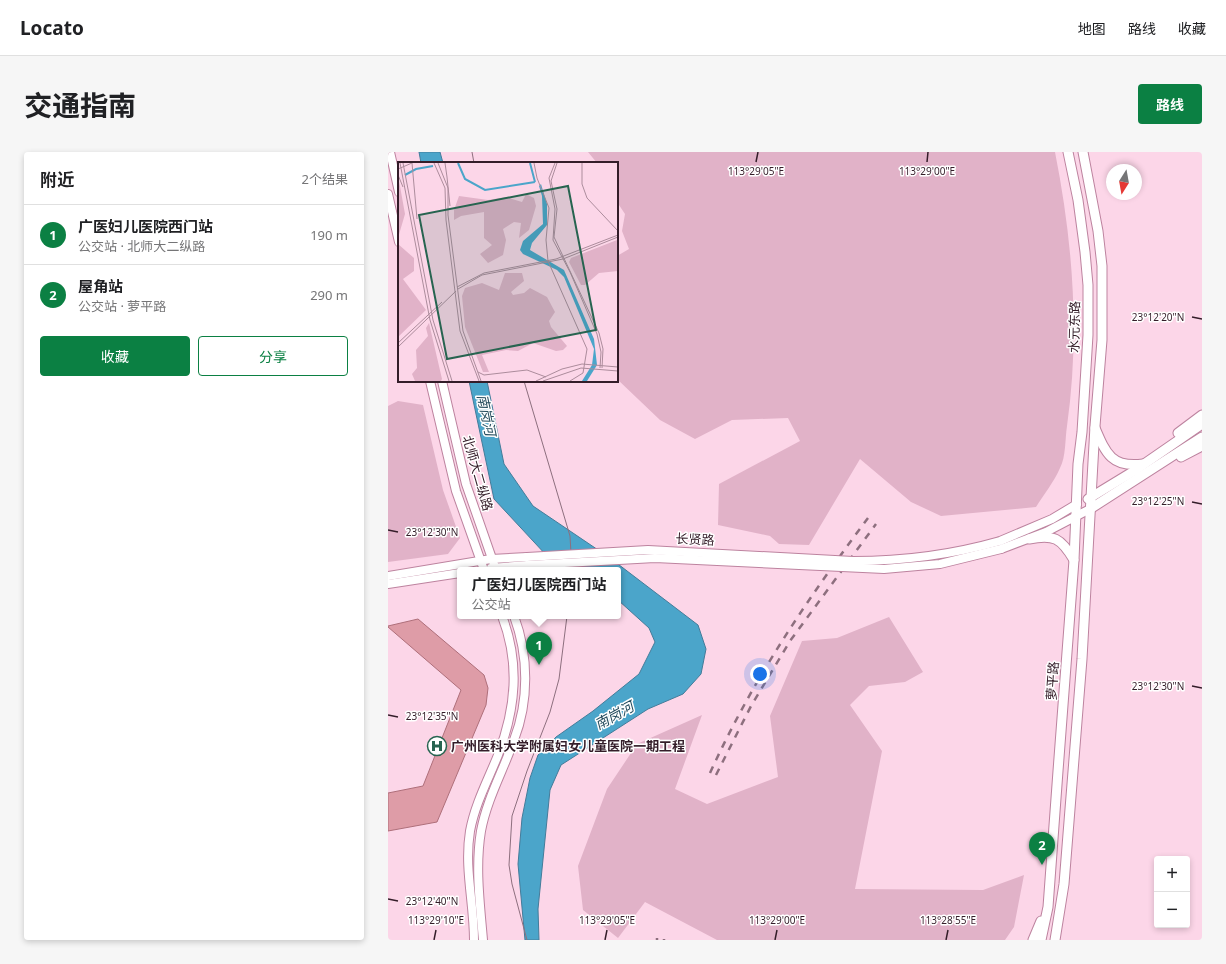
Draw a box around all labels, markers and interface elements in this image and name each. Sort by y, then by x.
text: Locato [20,15,84,41]
text: 地图 [1078,19,1106,38]
text: 路线 [1128,19,1156,38]
text: 收藏 [1178,19,1206,38]
button: 路线 [1138,84,1202,124]
text: 交通指南 [24,86,136,124]
inset map [398,162,618,382]
text: 113°29'05"E [728,164,784,178]
text: 113°29'00"E [899,164,955,178]
north arrow [1106,164,1142,200]
text: 附近 [40,168,74,191]
text: 2个结果 [302,170,348,188]
text: 广医妇儿医院西门站 [78,216,213,236]
text: 1 [49,226,57,244]
text: 190 m [310,226,348,244]
text: 公交站 · 北师大二纵路 [78,237,205,255]
text: 屋角站 [78,276,123,296]
text: 2 [49,286,57,304]
text: 290 m [310,286,348,304]
text: 公交站 · 萝平路 [78,297,166,315]
street label: 水元东路 [1065,301,1083,353]
text: 23°12'20"N [1132,310,1184,324]
button: 收藏 [40,336,190,376]
button: 分享 [198,336,348,376]
water label: 南岗河 [473,392,501,440]
street label: 北师大二纵路 [459,433,497,513]
text: 23°12'25"N [1132,494,1184,508]
text: 23°12'30"N [406,525,458,539]
street label: 长贤路 [675,529,715,549]
popup [457,567,621,619]
text: 广医妇儿医院西门站 [471,574,607,594]
text: 公交站 [471,595,511,613]
pin: 1 [526,632,552,665]
street label: 萝平路 [1042,661,1062,701]
your location [750,664,770,684]
text: 23°12'30"N [1132,679,1184,693]
water label: 南岗河 [591,695,640,733]
text: 23°12'35"N [406,709,458,723]
hospital icon: 广州医科大学附属妇女儿童医院一期工程 [426,735,448,757]
place label: 广州医科大学附属妇女儿童医院一期工程 [451,737,685,755]
pin: 2 [1029,832,1055,865]
map controls [1154,856,1190,928]
button: + [1154,856,1190,892]
button: − [1154,892,1190,928]
text: 23°12'40"N [406,894,458,908]
text: 113°29'10"E [408,913,464,927]
text: 113°29'05"E [579,913,635,927]
text: 113°29'00"E [749,913,805,927]
text: 113°28'55"E [920,913,976,927]

